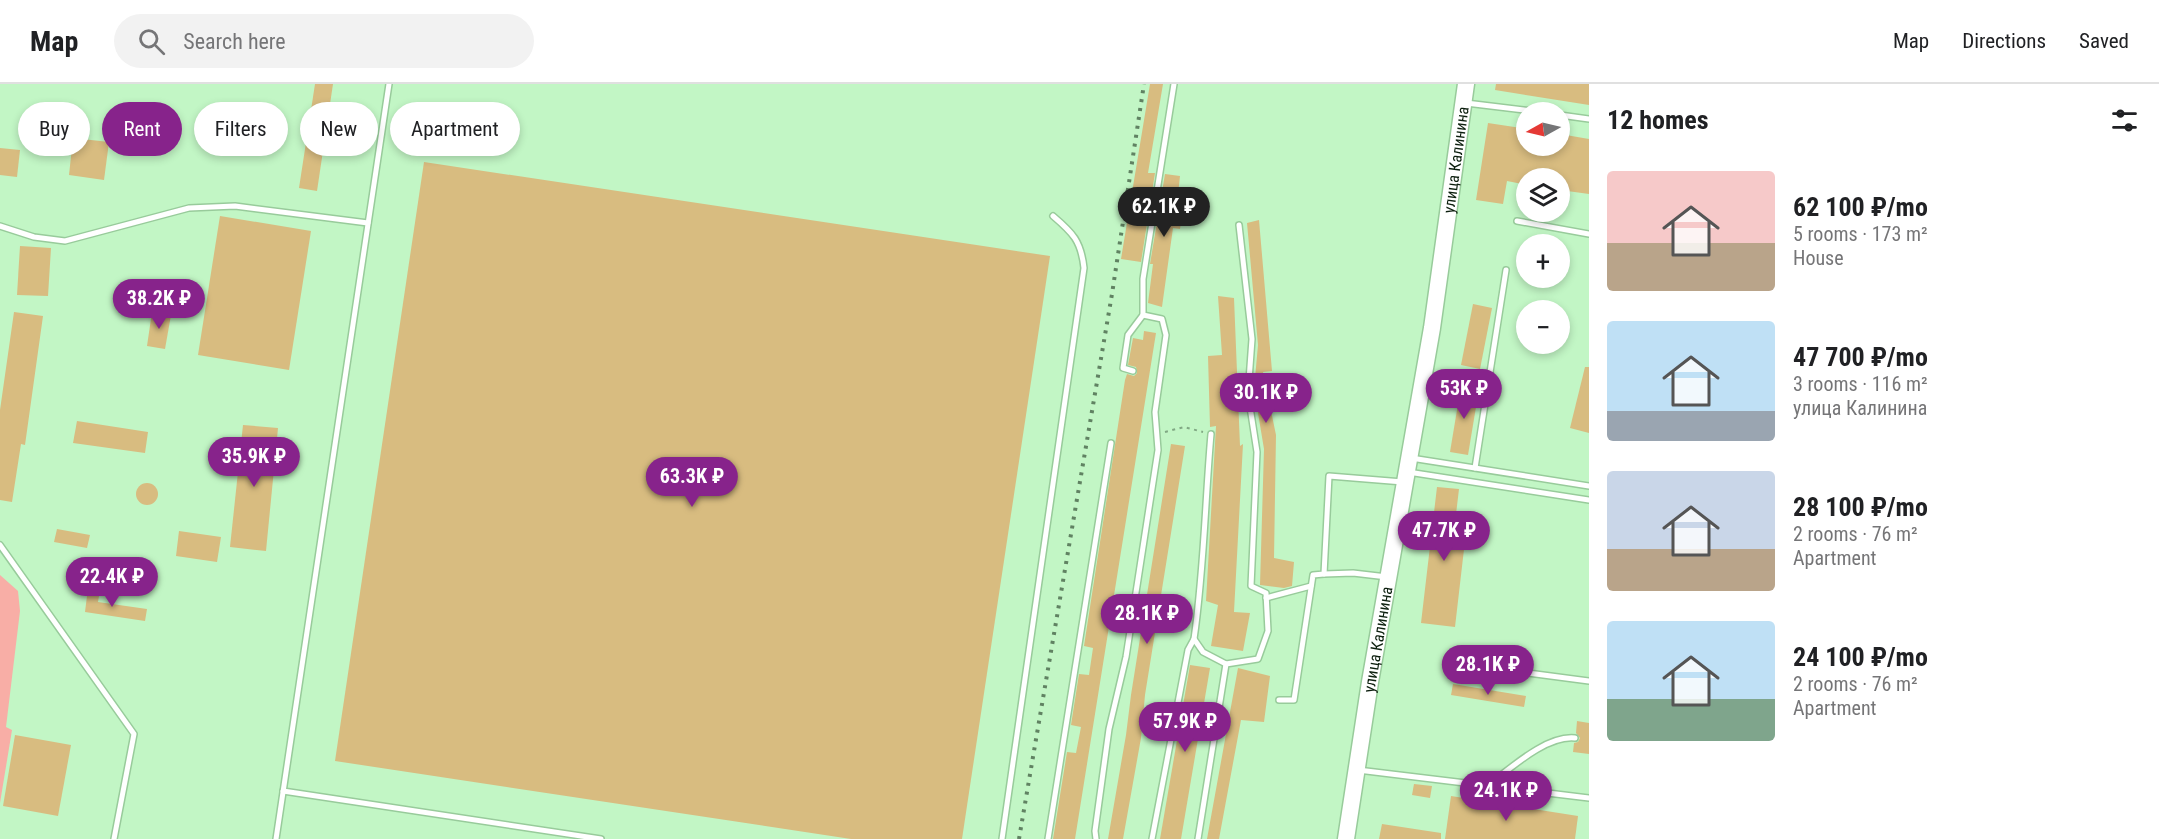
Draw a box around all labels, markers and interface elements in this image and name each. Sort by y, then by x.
search box [114,14,534,68]
text: Map [30,25,78,58]
icon: search [135,25,168,58]
text: Search here [183,29,286,54]
text: Map [1893,29,1929,53]
text: Directions [1962,29,2046,53]
text: Saved [2079,29,2129,53]
chip: Buy [18,102,90,156]
chip: Rent [102,102,182,156]
chip: Filters [194,102,288,156]
chip: New [300,102,378,156]
chip: Apartment [390,102,520,156]
north arrow [1516,102,1570,156]
map controls [1516,102,1570,354]
icon: filters [2108,104,2141,137]
street label: улица Калинина [1439,105,1473,214]
text: 12 homes [1607,105,1709,135]
button: layers [1516,168,1570,222]
pin: 62.1K ₽ [1109,187,1219,238]
text: 62 100 ₽/mo [1793,192,1928,222]
text: 62.1K ₽ [1132,194,1196,218]
icon: home [1655,195,1727,267]
text: 5 rooms · 173 m² [1793,222,1928,246]
button: + [1516,234,1570,288]
text: House [1793,246,1844,270]
pin: 38.2K ₽ [104,279,214,330]
text: 38.2K ₽ [127,286,191,310]
button: − [1516,300,1570,354]
text: 47 700 ₽/mo [1793,342,1928,372]
icon: home [1655,345,1727,417]
pin: 53K ₽ [1422,369,1506,420]
text: 3 rooms · 116 m² [1793,372,1928,396]
pin: 30.1K ₽ [1211,373,1321,424]
text: 53K ₽ [1440,376,1488,400]
text: 30.1K ₽ [1234,380,1298,404]
text: улица Калинина [1793,396,1927,420]
pin: 35.9K ₽ [199,437,309,488]
text: 35.9K ₽ [222,444,286,468]
pin: 63.3K ₽ [637,457,747,508]
text: 63.3K ₽ [660,464,724,488]
text: 28 100 ₽/mo [1793,492,1928,522]
icon: home [1655,495,1727,567]
pin: 47.7K ₽ [1389,511,1499,562]
text: 47.7K ₽ [1412,518,1476,542]
text: 2 rooms · 76 m² [1793,522,1918,546]
text: Apartment [1793,546,1877,570]
pin: 22.4K ₽ [57,557,167,608]
text: 22.4K ₽ [80,564,144,588]
street label: улица Калинина [1360,585,1397,694]
pin: 28.1K ₽ [1092,594,1202,645]
text: 28.1K ₽ [1115,601,1179,625]
text: 24 100 ₽/mo [1793,642,1928,672]
pin: 28.1K ₽ [1433,645,1543,696]
icon: home [1655,645,1727,717]
text: 28.1K ₽ [1456,652,1520,676]
text: 2 rooms · 76 m² [1793,672,1918,696]
text: Apartment [1793,696,1877,720]
pin: 57.9K ₽ [1130,702,1240,753]
text: 57.9K ₽ [1153,709,1217,733]
pin: 24.1K ₽ [1451,771,1561,822]
text: 24.1K ₽ [1474,778,1538,802]

